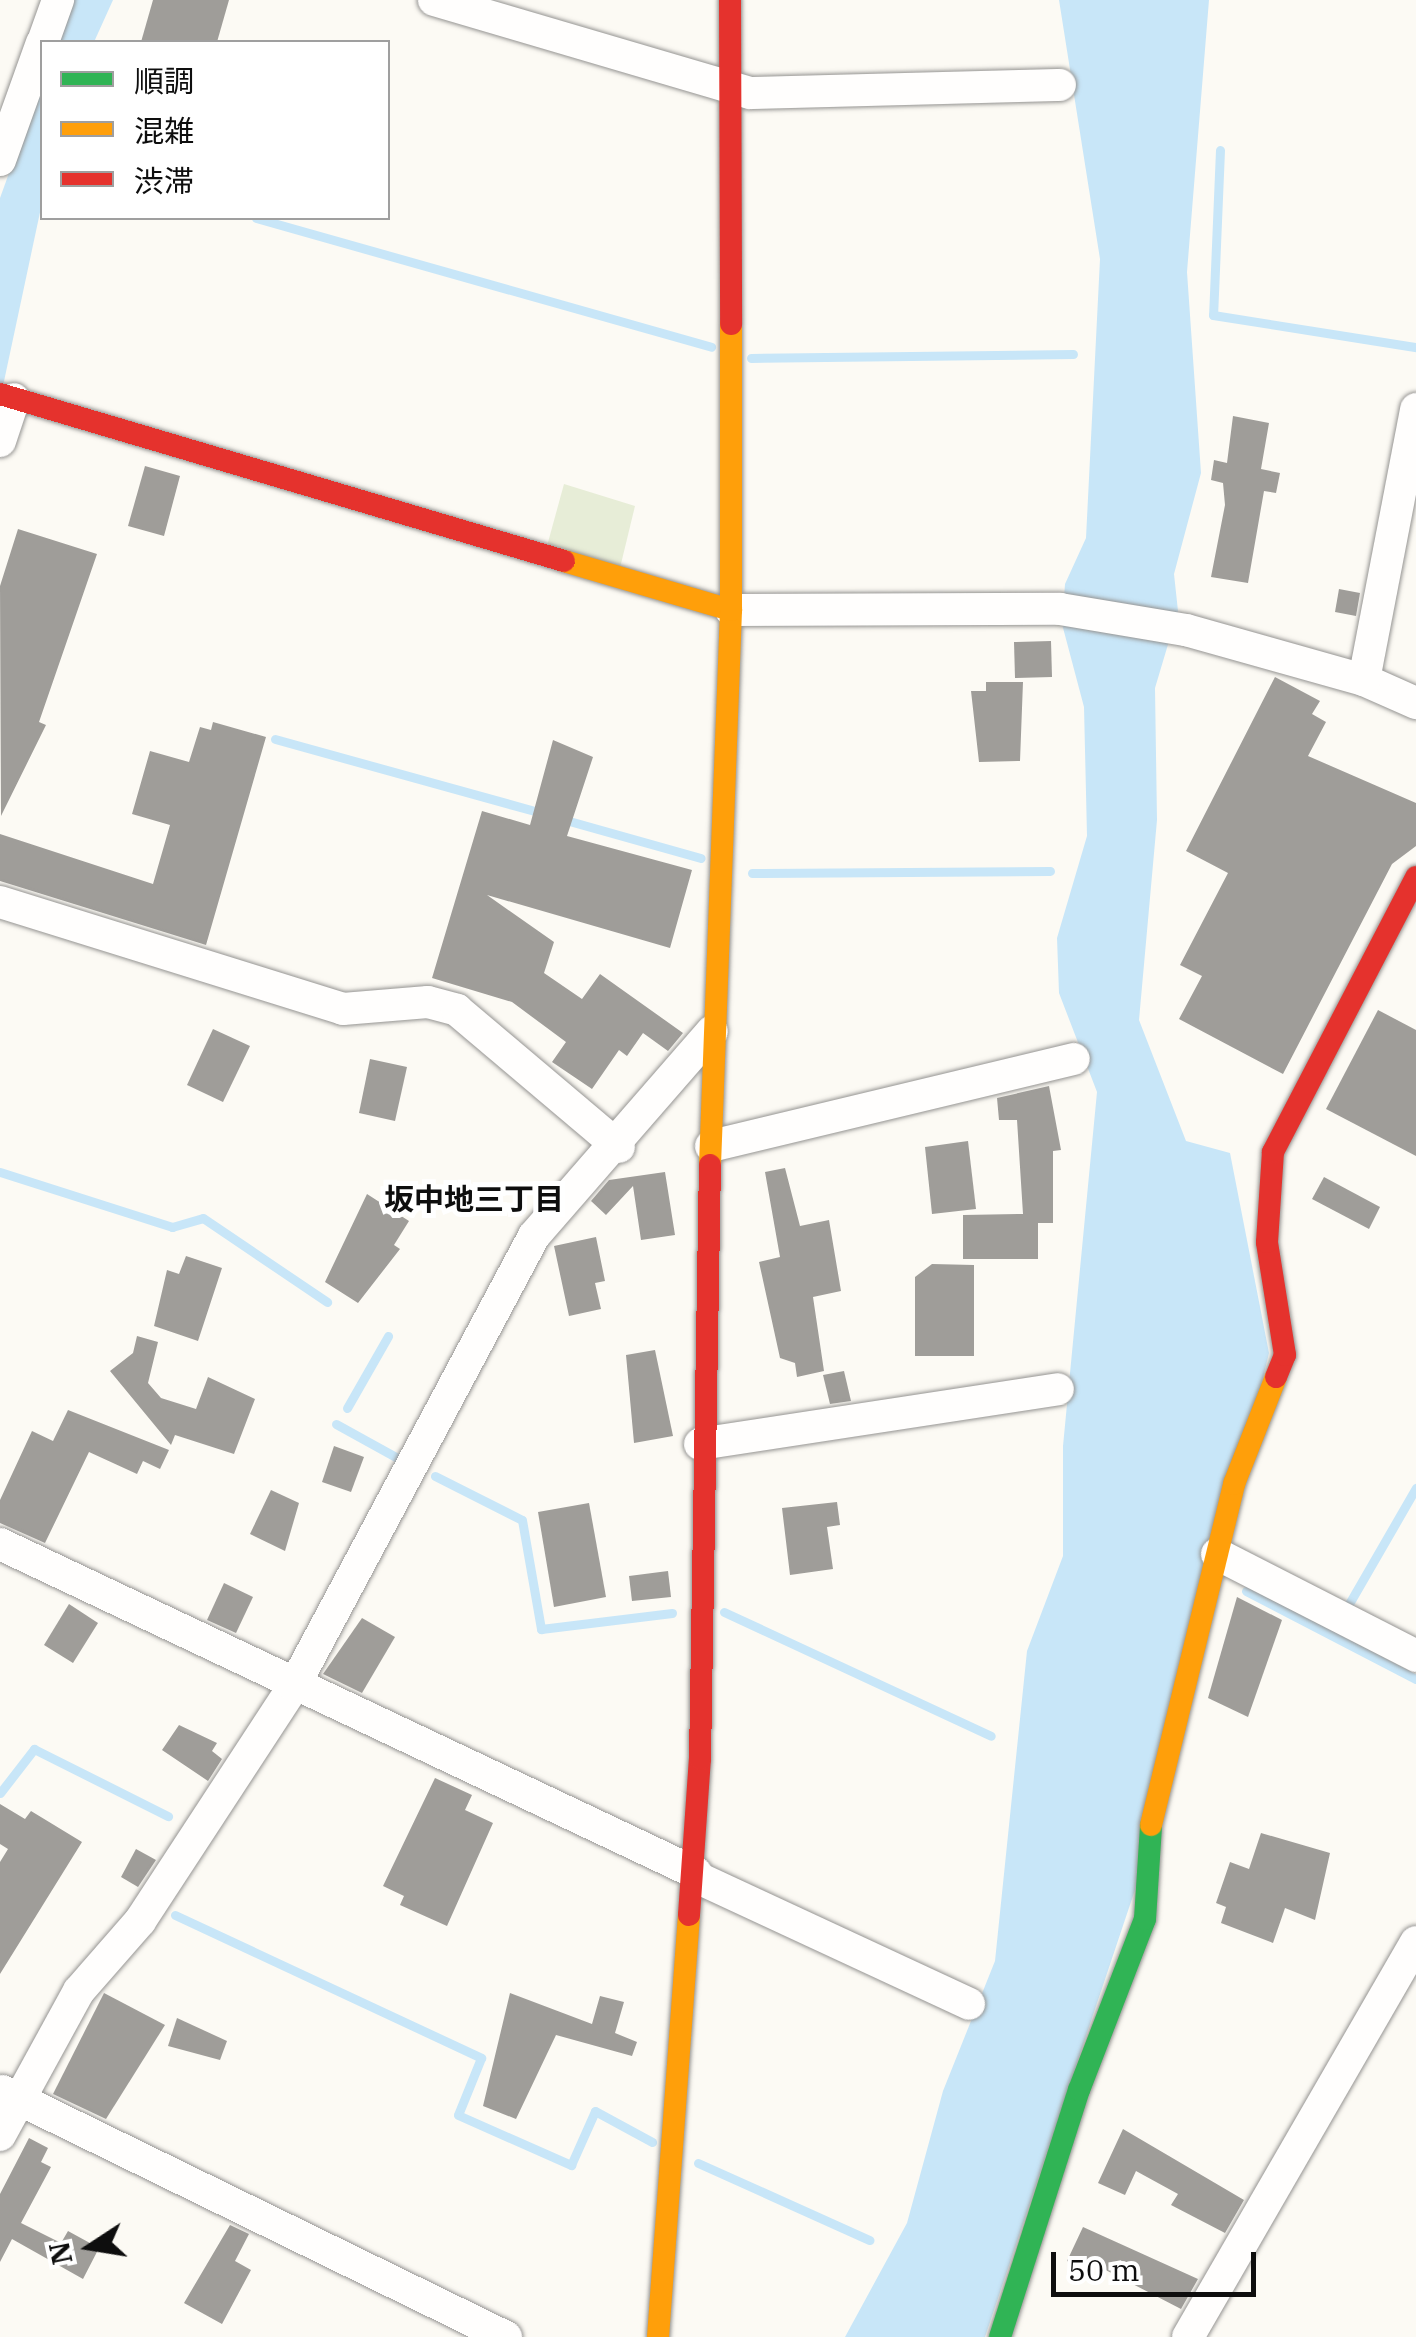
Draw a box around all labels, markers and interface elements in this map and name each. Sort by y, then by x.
legend [40,40,390,220]
text: 順調 [134,61,194,100]
text: 混雑 [134,111,194,150]
text: 渋滞 [134,161,194,200]
district label: 坂中地三丁目 [384,1181,564,1217]
north arrow [40,2197,140,2297]
scale bar [1056,2232,1261,2294]
text: N [40,2239,81,2268]
text: 50 m [1068,2250,1140,2289]

